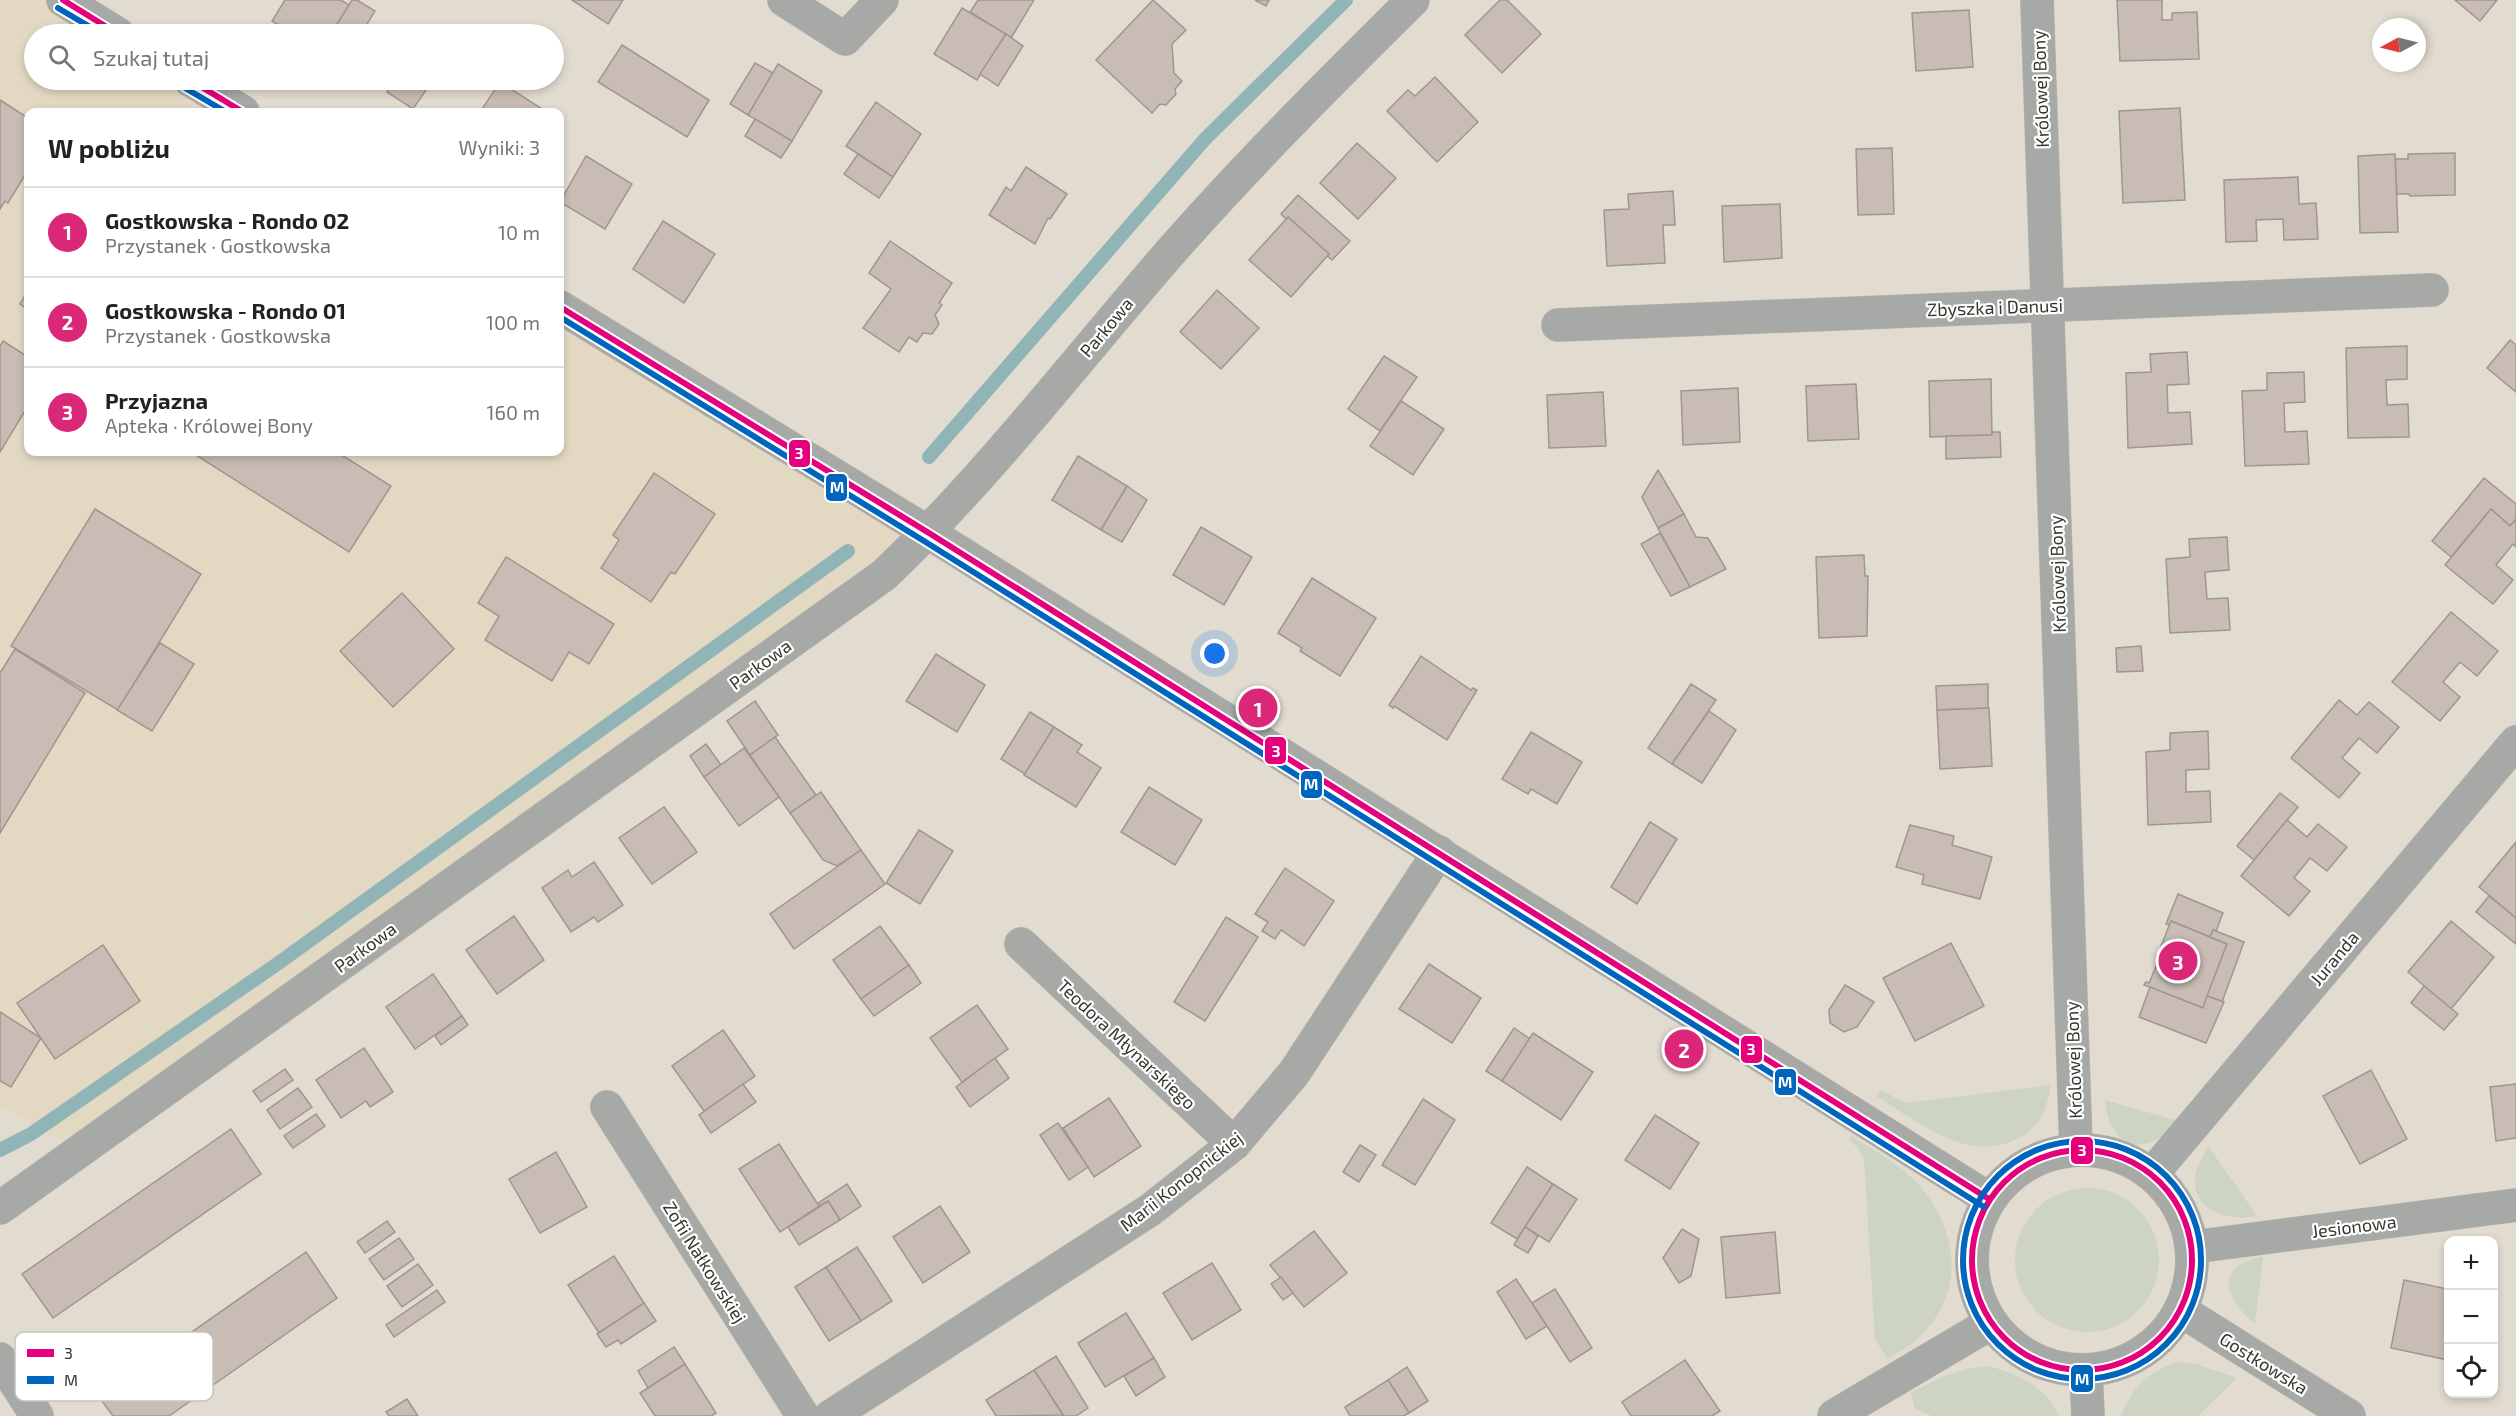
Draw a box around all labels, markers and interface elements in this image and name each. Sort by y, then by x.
north arrow [2372,18,2426,72]
search box [24,24,564,90]
street label: Królowej Bony [2027,29,2053,148]
icon: search [45,41,78,74]
text: Szukaj tutaj [93,44,209,70]
text: W pobliżu [48,132,170,163]
text: Wyniki: 3 [458,135,540,159]
text: Gostkowska - Rondo 02 [105,207,349,233]
text: 1 [63,220,72,244]
text: 10 m [498,220,540,244]
text: Przystanek · Gostkowska [105,233,331,257]
street label: Parkowa [1075,293,1137,361]
street label: Zbyszka i Danusi [1927,294,2063,320]
text: Gostkowska - Rondo 01 [105,297,346,323]
text: 2 [62,310,73,334]
text: 100 m [486,310,540,334]
text: Przystanek · Gostkowska [105,323,331,347]
text: Przyjazna [105,387,208,413]
text: 3 [62,400,73,424]
text: 160 m [487,400,540,424]
text: Apteka · Królowej Bony [105,413,313,437]
line badge: 3 [788,439,811,468]
text: 3 [794,443,804,462]
line badge: M [825,473,848,502]
text: M [830,477,844,496]
street label: Królowej Bony [2044,514,2070,633]
street label: Parkowa [725,634,795,694]
your location [1200,639,1229,668]
pin: 1 [1238,686,1278,730]
line badge: 3 [1264,736,1287,765]
text: 3 [1271,741,1281,760]
line badge: M [1300,770,1323,799]
text: M [1304,774,1318,793]
street label: Parkowa [330,917,400,977]
street label: Juranda [2305,926,2363,990]
pin: 3 [2158,938,2198,984]
street label: Teodora Młynarskiego [1053,974,1201,1114]
street label: Królowej Bony [2060,1000,2086,1119]
pin: 2 [1664,1026,1704,1072]
line badge: 3 [1740,1035,1763,1064]
text: 3 [1746,1039,1756,1058]
line badge: M [1774,1068,1797,1096]
text: M [1778,1072,1792,1091]
street label: Marii Konopnickiej [1115,1126,1247,1236]
line badge: 3 [2070,1136,2094,1165]
text: 3 [2077,1140,2087,1159]
street label: Zofii Nałkowskiej [659,1197,751,1327]
street label: Jesionowa [2311,1210,2397,1242]
map controls [2444,1236,2498,1398]
button: + [2444,1236,2498,1290]
button: − [2444,1290,2498,1344]
street label: Gostkowska [2216,1327,2312,1399]
legend [15,1332,213,1401]
text: 3 [64,1343,73,1362]
button: locate [2444,1344,2498,1398]
line badge: M [2070,1364,2094,1393]
text: M [2075,1369,2089,1388]
text: M [64,1370,78,1389]

